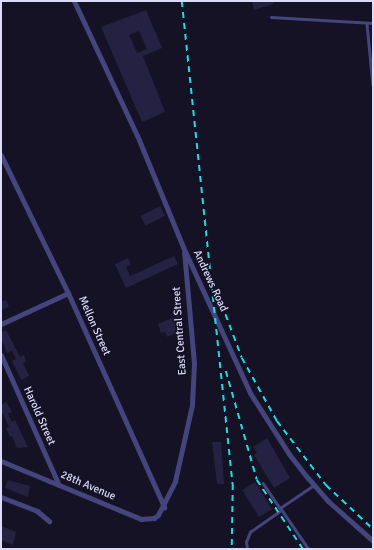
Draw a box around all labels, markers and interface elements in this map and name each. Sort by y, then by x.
street label: Andrews Road [190,248,230,314]
street label: East Central Street [170,286,190,376]
street label: Mellon Street [75,294,113,358]
street label: Harold Street [20,385,58,447]
street label: 28th Avenue [58,468,118,504]

